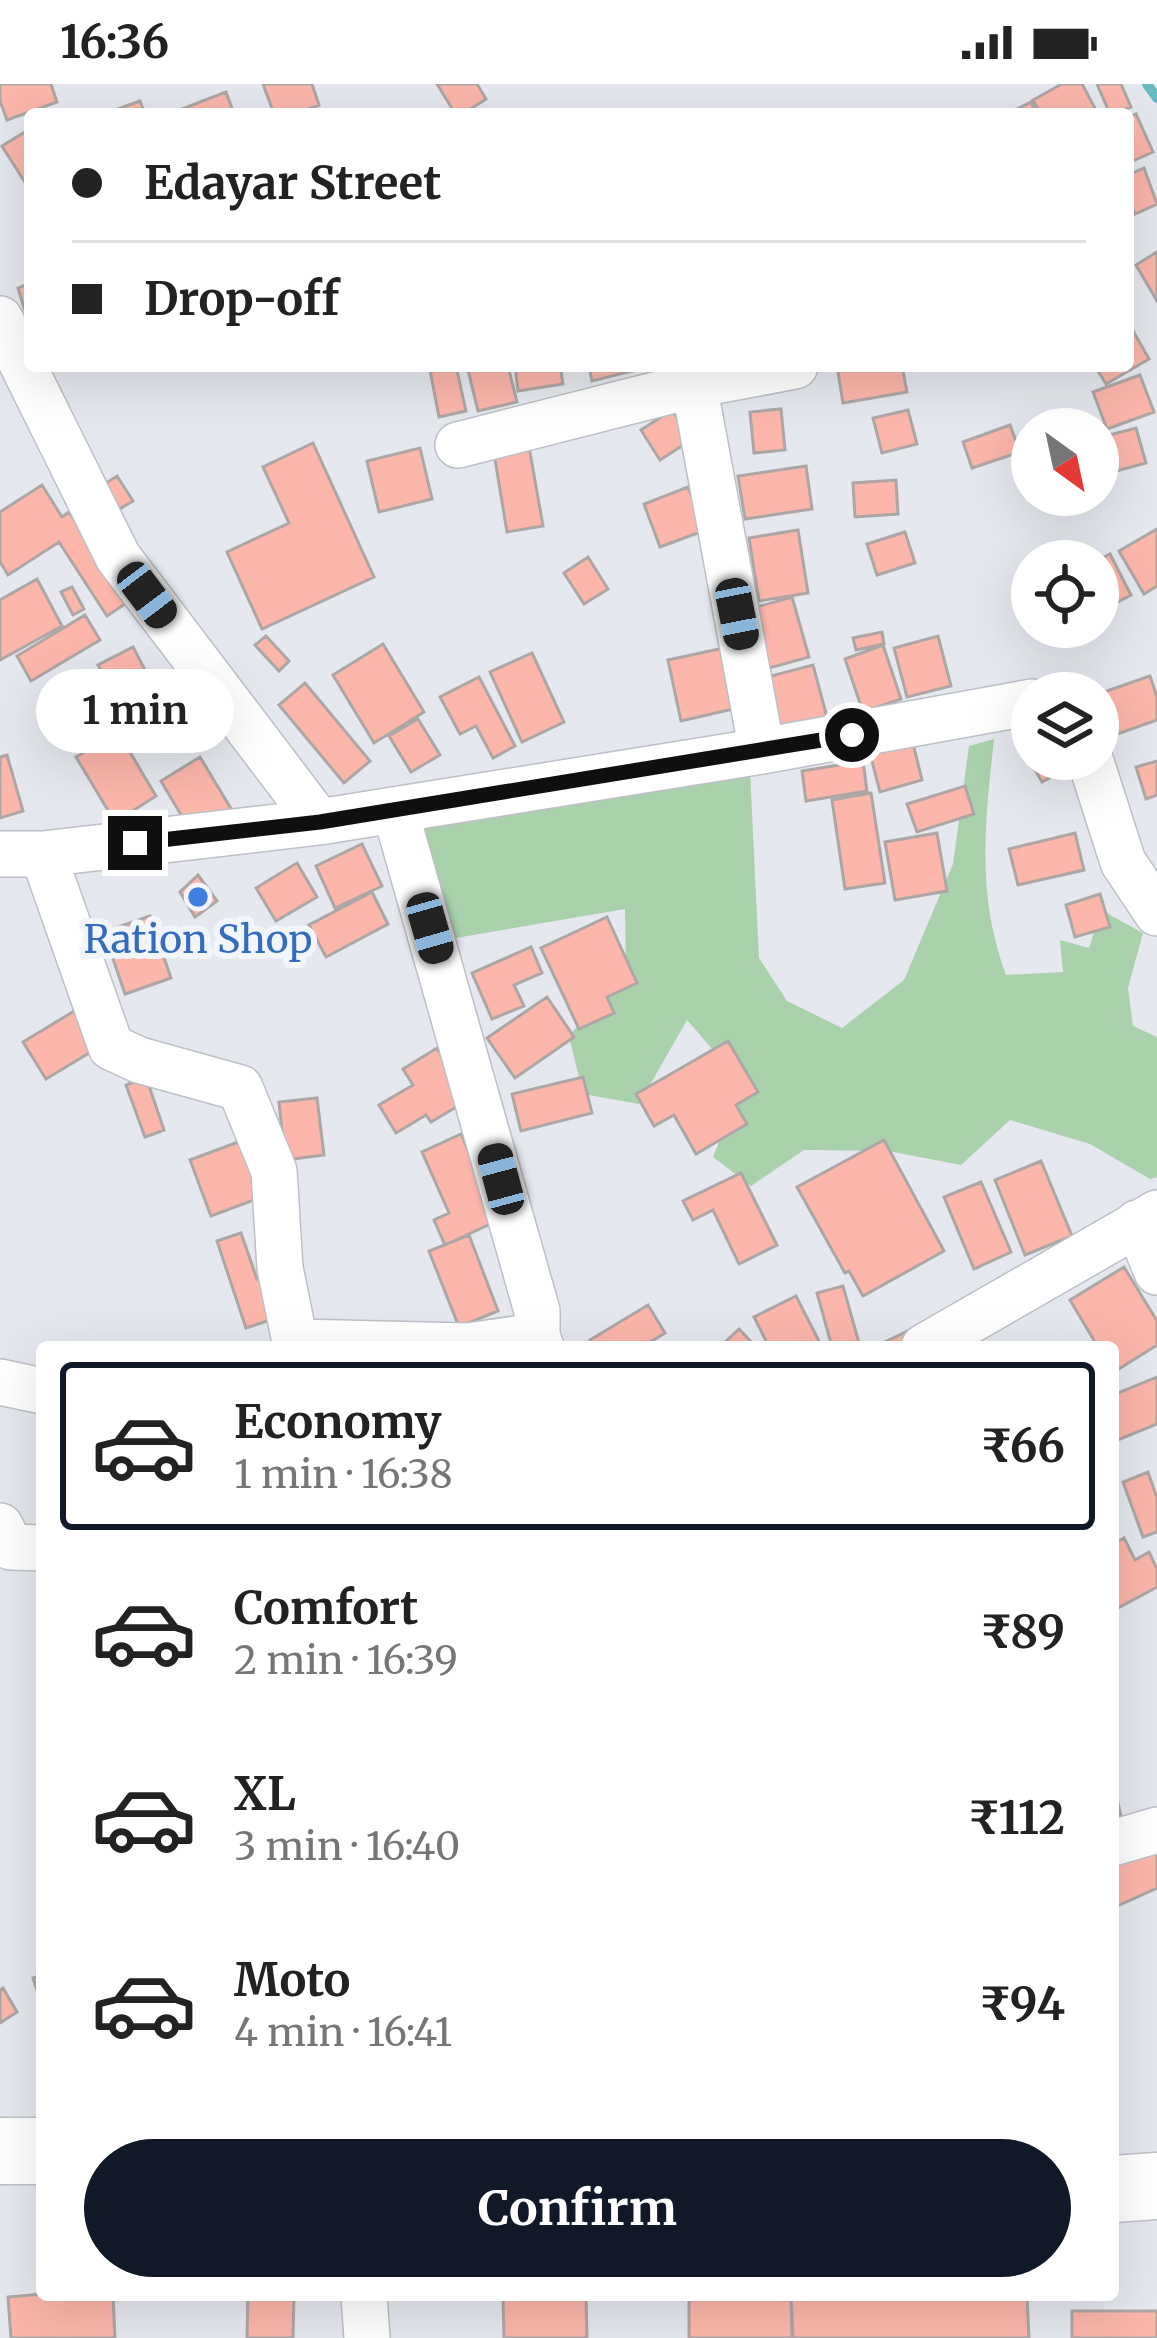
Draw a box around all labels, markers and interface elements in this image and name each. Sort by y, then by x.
text: 16:36 [60,14,169,70]
text: Edayar Street [144,155,441,211]
text: Drop-off [144,271,339,327]
north arrow [1011,408,1119,516]
map controls [1011,408,1119,780]
button: locate [1011,540,1119,648]
car [111,555,183,635]
car [712,575,762,653]
callout: 1 min [36,669,234,753]
button: layers [1011,672,1119,780]
text: 1 min [82,686,188,735]
route start [825,708,879,762]
route end [108,816,162,870]
marker: Ration Shop [185,884,211,910]
car [403,888,457,968]
place label: Ration Shop [83,915,313,964]
car [474,1140,528,1218]
icon: car [90,1392,198,1500]
text: Economy [234,1394,442,1450]
text: ₹66 [980,1418,1065,1474]
text: 1 min · 16:38 [234,1450,453,1499]
icon: car [90,1578,198,1686]
text: Comfort [234,1580,418,1636]
text: ₹89 [980,1604,1065,1660]
text: 2 min · 16:39 [234,1636,458,1685]
icon: car [90,1764,198,1872]
text: XL [234,1766,296,1822]
text: ₹112 [968,1790,1065,1846]
text: 3 min · 16:40 [234,1822,460,1871]
icon: car [90,1950,198,2058]
text: Moto [234,1952,350,2008]
text: ₹94 [979,1976,1065,2032]
text: 4 min · 16:41 [234,2008,452,2057]
button: Confirm [84,2139,1071,2277]

